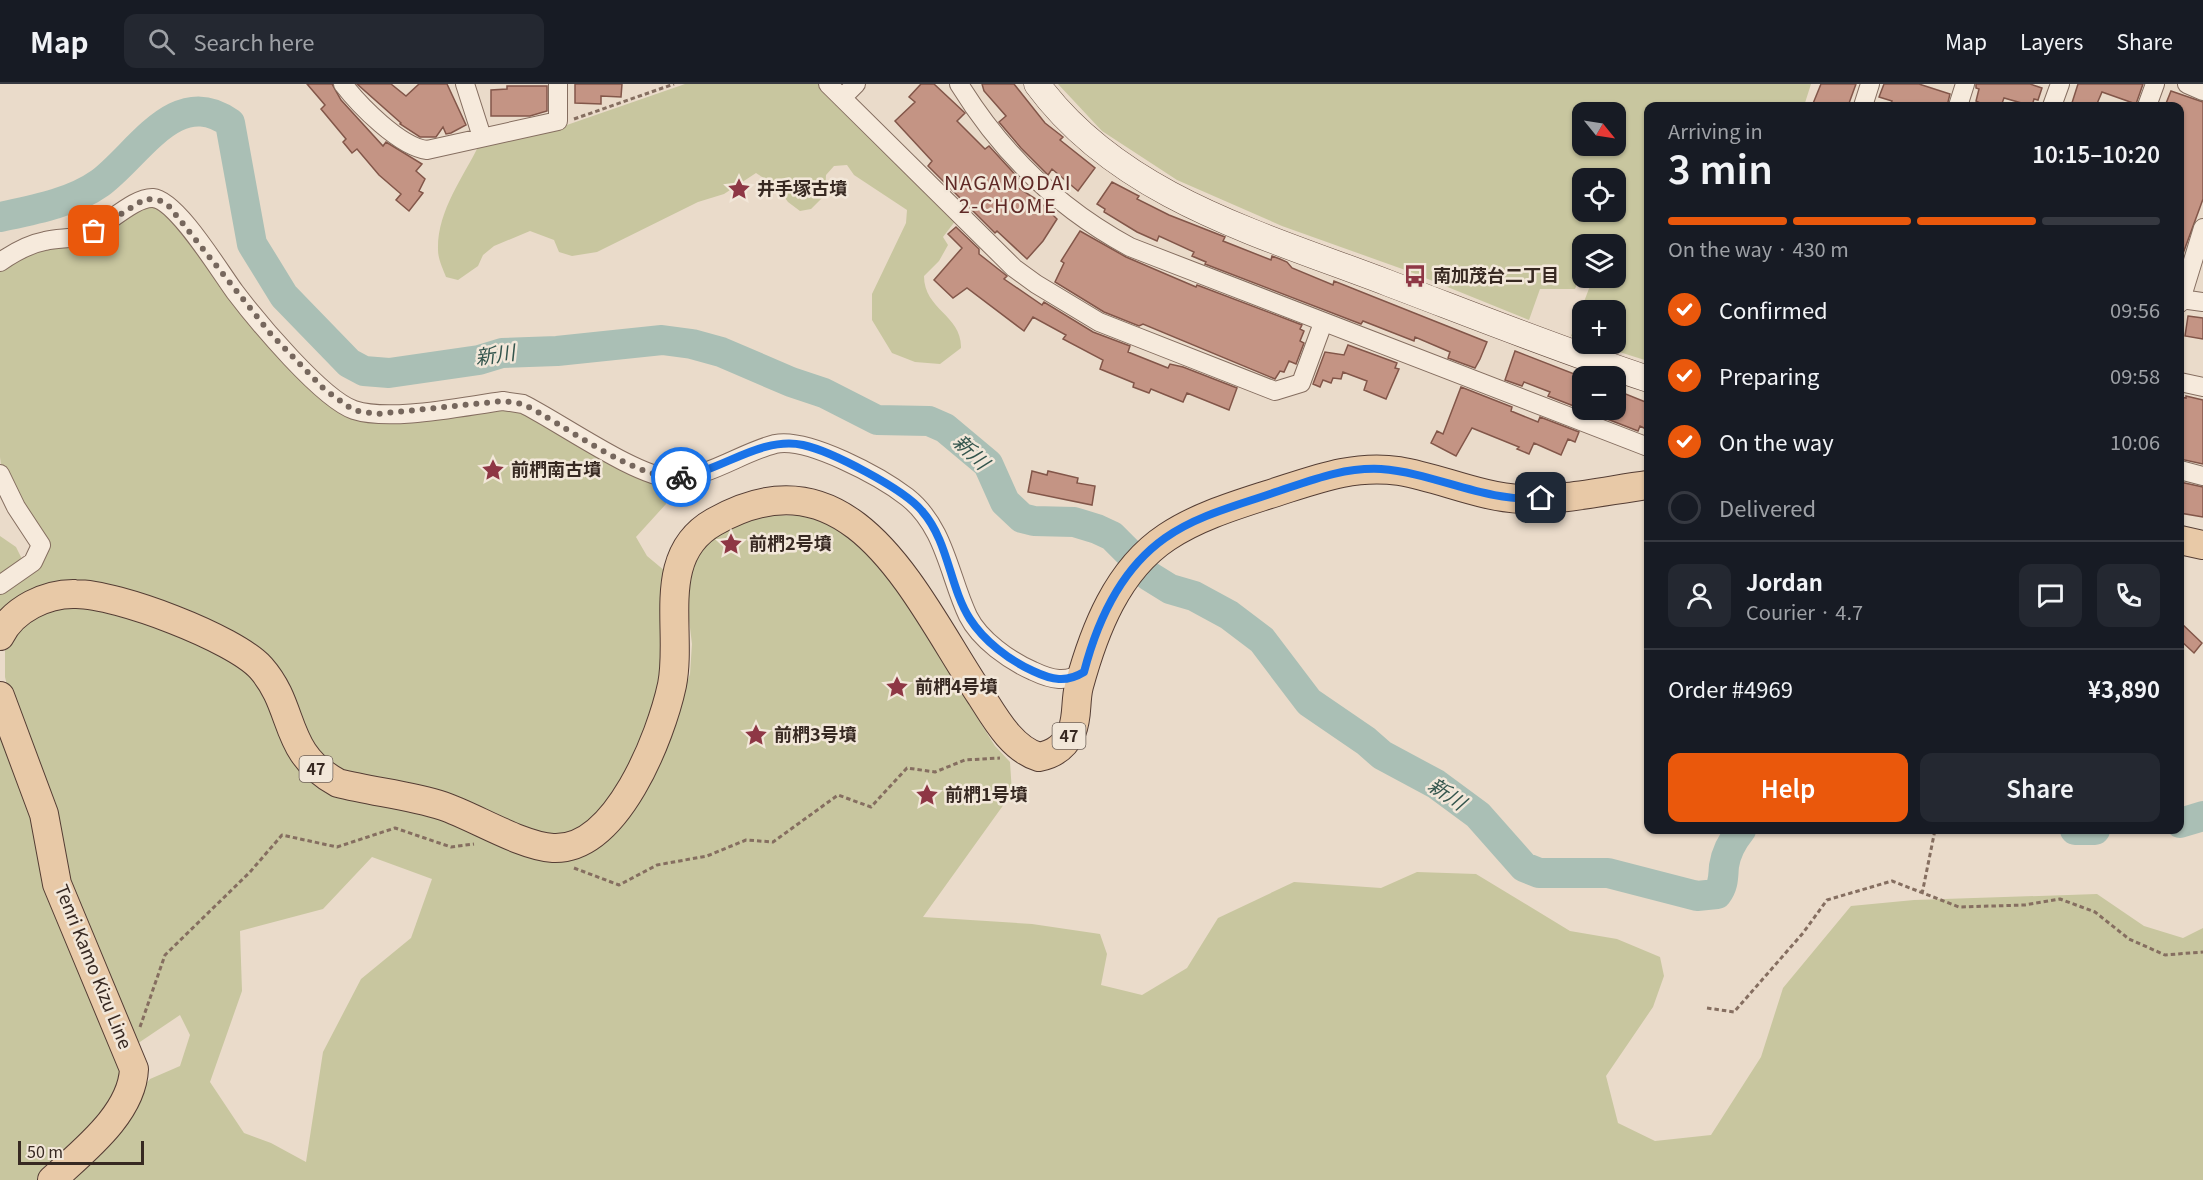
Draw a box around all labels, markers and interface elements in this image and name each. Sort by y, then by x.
search box [124,14,544,68]
text: Map [30,21,88,61]
icon: search [145,25,178,58]
text: Search here [193,25,314,57]
text: Map [1945,26,1987,56]
text: Layers [2020,26,2083,56]
text: Share [2116,26,2173,56]
north arrow [1572,102,1626,156]
map controls [1572,102,1626,420]
text: Arriving in [1668,116,1763,145]
text: 10:15–10:20 [2032,137,2160,169]
text: 3 min [1668,139,1773,195]
district label: NAGAMODAI 2-CHOME [944,167,1072,219]
button: locate [1572,168,1626,222]
place label: 井手塚古墳 [757,174,847,200]
place icon: 井手塚古墳 [726,176,752,202]
pin [68,205,119,256]
icon: bag [77,214,110,247]
button: layers [1572,234,1626,288]
text: On the way · 430 m [1668,234,1849,263]
place label: 南加茂台二丁目 [1433,261,1559,287]
bus stop icon: 南加茂台二丁目 [1402,263,1428,289]
icon: check [1668,293,1701,326]
text: Confirmed [1719,293,1828,325]
text: 09:56 [2110,295,2160,324]
button: + [1572,300,1626,354]
water label: 新川 [473,336,519,371]
icon: check [1668,359,1701,392]
text: Preparing [1719,359,1819,391]
text: 09:58 [2110,361,2160,390]
button: − [1572,366,1626,420]
icon: check [1668,425,1701,458]
text: On the way [1719,425,1834,457]
water label: 新川 [948,427,998,477]
text: 10:06 [2110,427,2160,456]
courier [651,447,711,507]
place label: 前椚南古墳 [511,455,601,481]
place icon: 前椚南古墳 [480,457,506,483]
icon: bike [665,461,698,494]
pin [1515,472,1566,523]
icon: home [1524,481,1557,514]
text: Delivered [1719,491,1816,523]
place label: 前椚2号墳 [749,529,832,555]
place icon: 前椚2号墳 [718,531,744,557]
button: person [1668,564,1731,627]
button: chat [2019,564,2082,627]
button: phone [2097,564,2160,627]
text: Jordan [1746,565,1823,597]
text: Courier · 4.7 [1746,597,1863,626]
place label: 前椚4号墳 [915,672,998,698]
text: Order #4969 [1668,672,1793,704]
text: ¥3,890 [2088,672,2160,704]
place icon: 前椚4号墳 [884,674,910,700]
place label: 前椚3号墳 [774,720,857,746]
place icon: 前椚3号墳 [743,722,769,748]
road number: 47 [1052,723,1086,749]
button: Help [1668,753,1908,822]
button: Share [1920,753,2160,822]
road number: 47 [300,756,332,782]
water label: 新川 [1423,770,1474,817]
place label: 前椚1号墳 [945,780,1028,806]
place icon: 前椚1号墳 [914,782,940,808]
street label: Tenri Kamo Kizu Line [50,880,140,1052]
scale bar [18,1138,144,1166]
text: 50 m [27,1139,63,1163]

